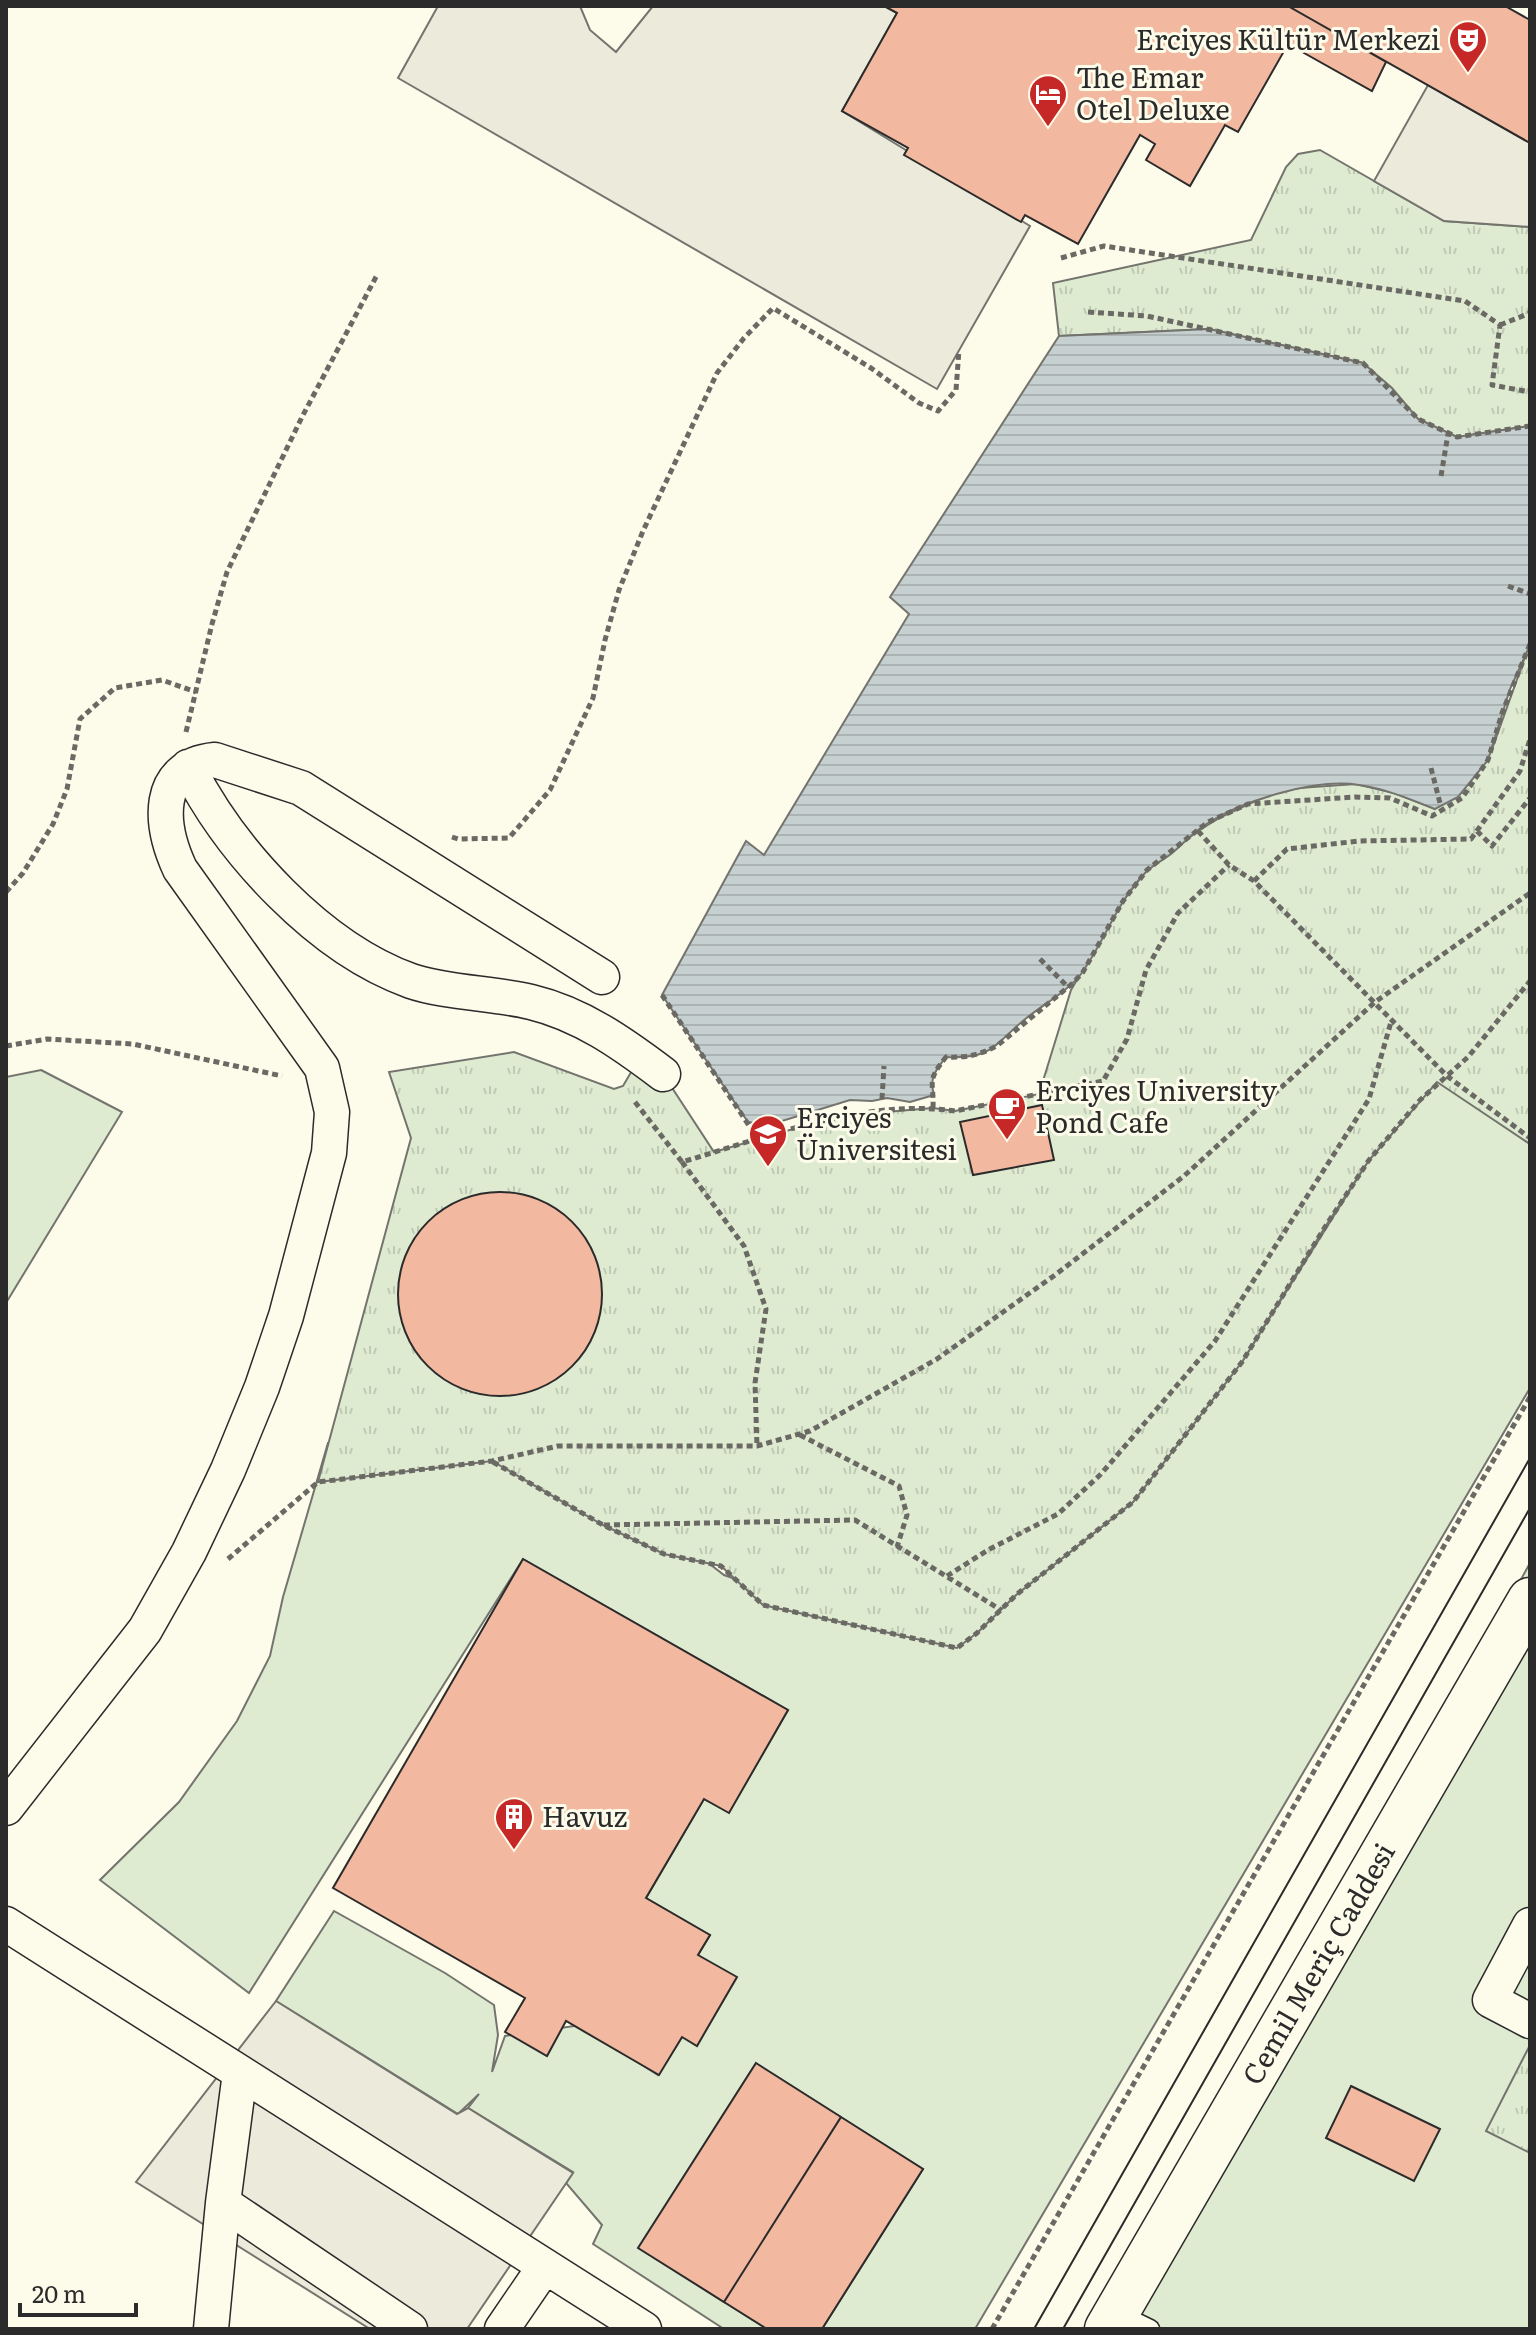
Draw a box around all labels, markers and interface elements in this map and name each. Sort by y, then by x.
place label: Erciyes Kültür Merkezi [1136,17,1440,59]
theatre icon: Erciyes Kültür Merkezi [1447,19,1489,74]
place label: The Emar Otel Deluxe [1076,55,1230,129]
hotel icon: The Emar Otel Deluxe [1027,73,1069,128]
place label: Erciyes University Pond Cafe [1035,1068,1278,1142]
cafe icon: Erciyes University Pond Cafe [986,1086,1028,1141]
place label: Erciyes Üniversitesi [796,1095,957,1169]
school or university icon: Erciyes Üniversitesi [747,1113,789,1168]
place label: Havuz [542,1794,627,1836]
building icon: Havuz [493,1796,535,1851]
street label: Cemil Meriç Caddesi [1230,1834,1404,2092]
scale bar [20,2267,136,2317]
text: 20 m [32,2275,86,2310]

